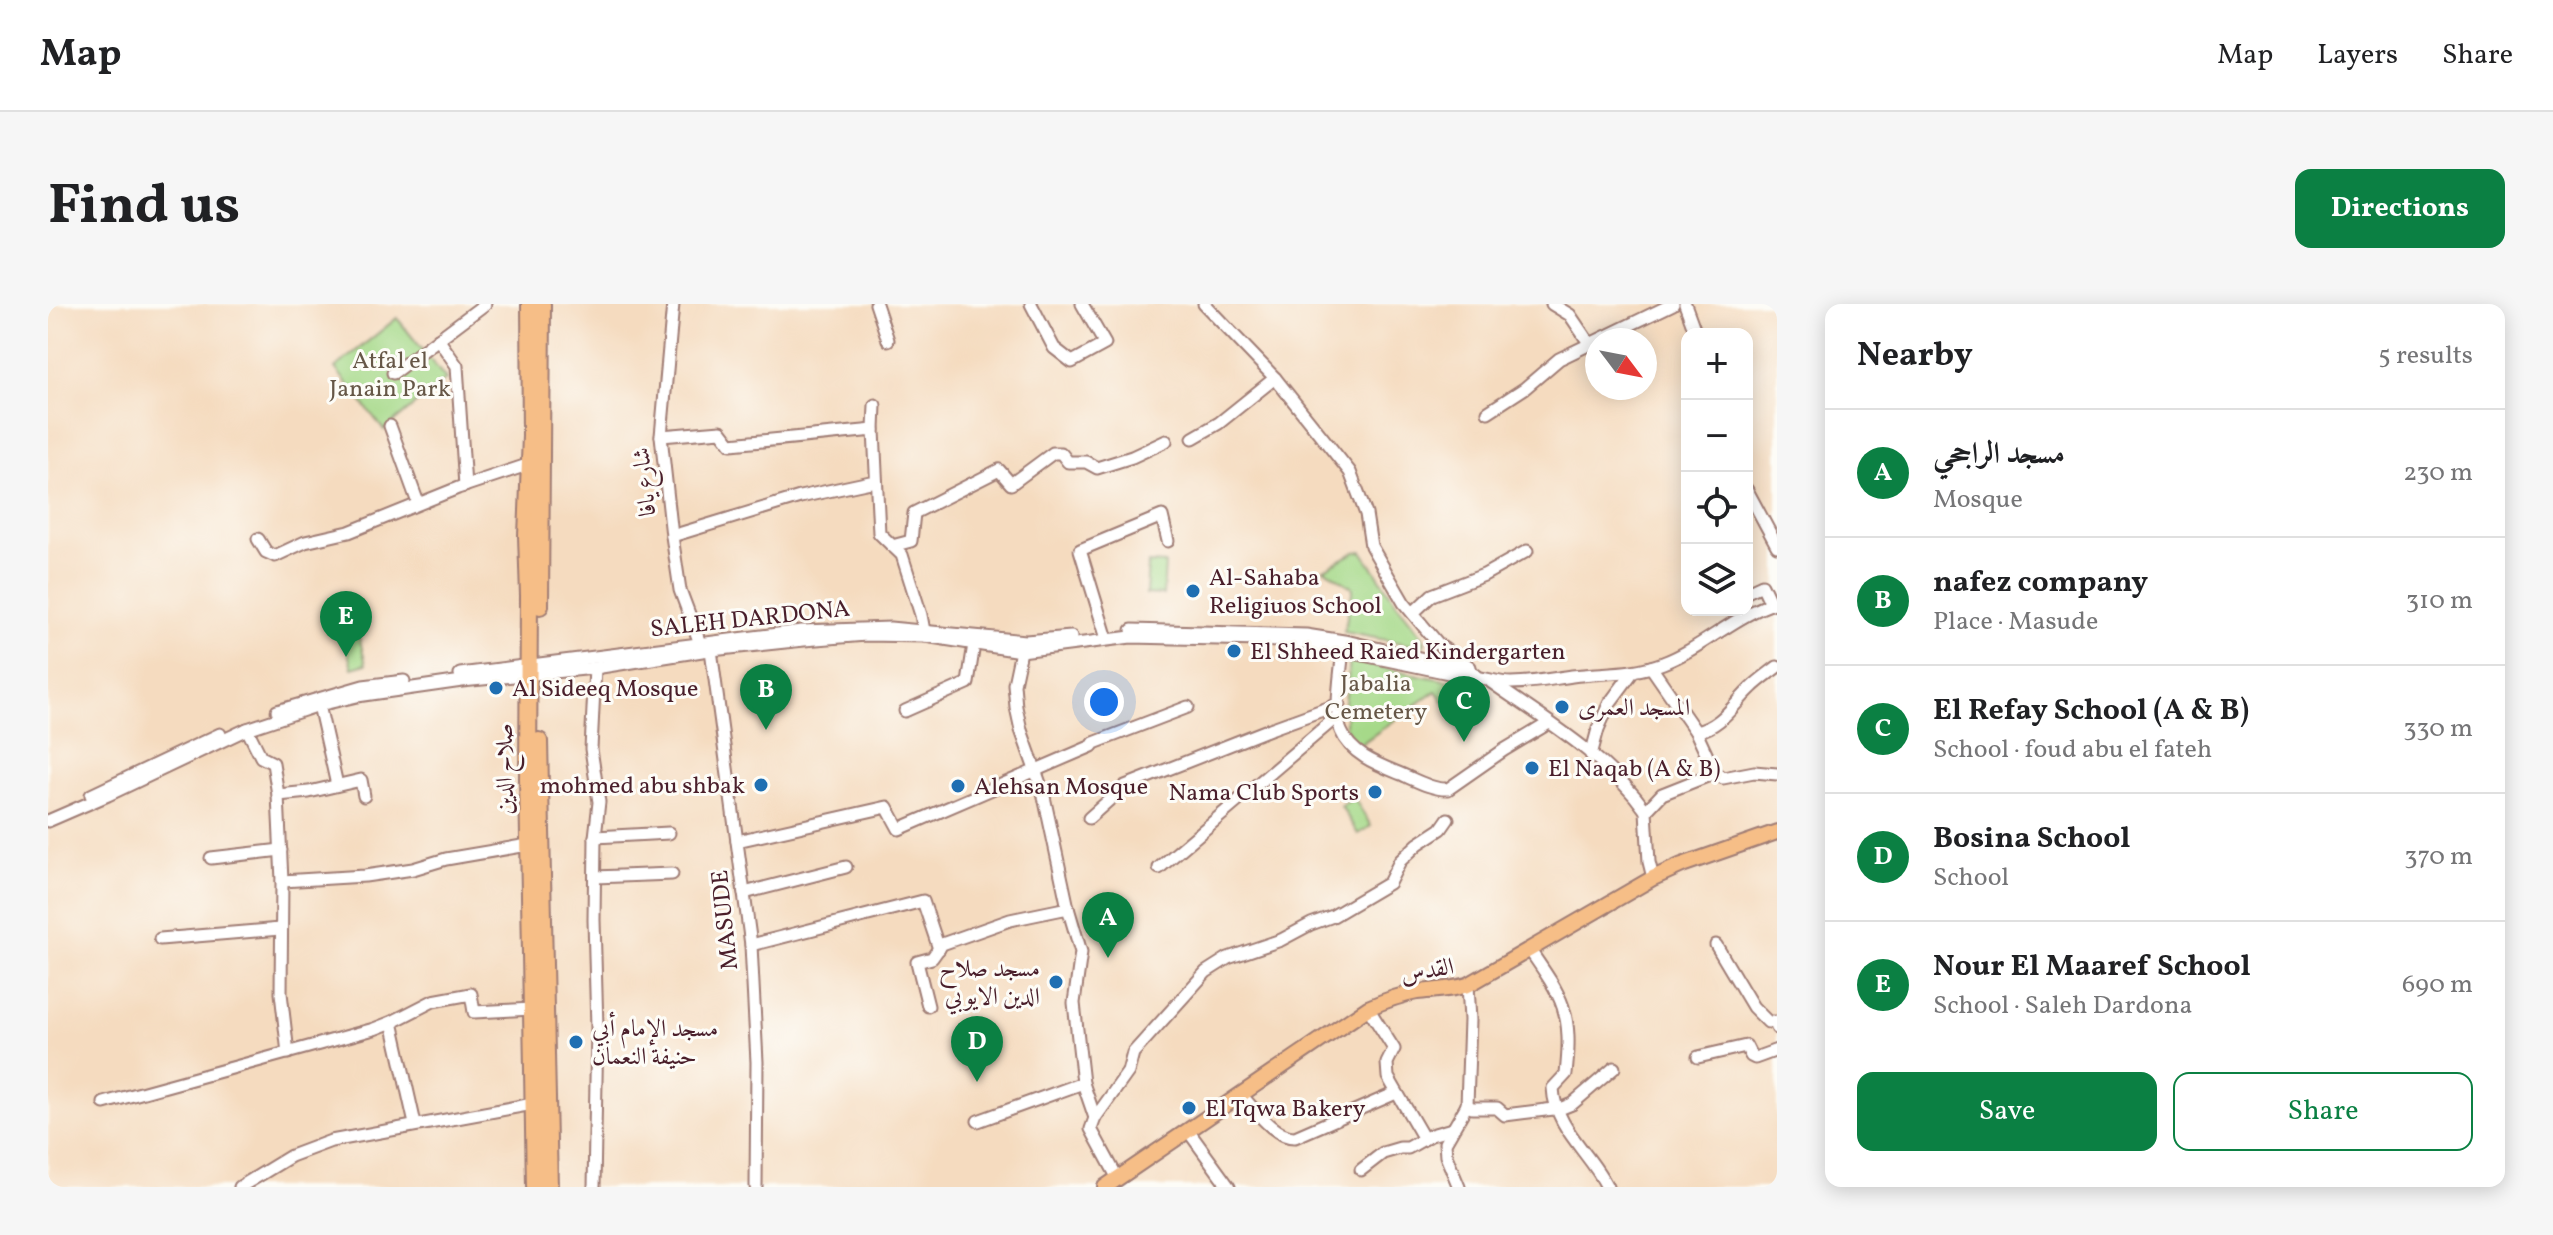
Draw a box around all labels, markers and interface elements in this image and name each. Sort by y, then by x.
text: Map [40,29,121,82]
text: Map [2217,36,2273,75]
text: Layers [2317,36,2398,75]
text: Share [2442,36,2513,75]
text: Find us [48,169,240,247]
button: Directions [2295,169,2505,248]
north arrow [1585,328,1657,400]
map controls [1681,328,1753,616]
button: + [1681,328,1753,400]
text: Nearby [1857,333,1973,380]
text: 5 results [2378,338,2473,374]
park label: Atfal el Janain Park [329,345,451,407]
button: − [1681,400,1753,472]
text: مسجد الراجحي [1933,434,2065,476]
street label: شارع يافا [625,446,668,518]
text: A [1874,455,1892,491]
text: 230 m [2403,455,2473,491]
button: locate [1681,472,1753,544]
text: Mosque [1933,482,2023,518]
button: layers [1681,544,1753,616]
place label: Al-Sahaba Religiuos School [1209,562,1382,624]
text: nafez company [1933,562,2148,604]
marker: Al-Sahaba Religiuos School [1184,582,1202,600]
text: B [1874,583,1892,619]
text: 310 m [2406,583,2473,619]
pin: E [320,591,372,657]
street label: SALEH DARDONA [649,593,852,647]
text: Place · Masude [1933,604,2098,640]
place label: El Shheed Raied Kindergarten [1250,636,1566,670]
marker: El Shheed Raied Kindergarten [1225,642,1243,660]
pin: B [740,664,792,730]
park label: Jabalia Cemetery [1325,668,1427,730]
place label: Al Sideeq Mosque [512,673,698,707]
pin: C [1438,676,1490,742]
marker: Al Sideeq Mosque [487,679,505,697]
your location [1084,682,1124,722]
text: El Refay School (A & B) [1933,690,2249,732]
place label: المسجد العمرى [1578,692,1690,726]
marker: المسجد العمرى [1553,698,1571,716]
text: C [1875,711,1891,747]
text: 330 m [2403,711,2473,747]
street label: صلاح الدين [489,723,525,815]
text: School · foud abu el fateh [1933,732,2212,768]
place label: El Naqab (A & B) [1548,753,1720,787]
marker: El Naqab (A & B) [1523,759,1541,777]
place label: mohmed abu shbak [540,770,745,804]
place label: Alehsan Mosque [974,771,1148,805]
marker: mohmed abu shbak [752,776,770,794]
marker: Alehsan Mosque [949,777,967,795]
place label: Nama Club Sports [1168,777,1359,811]
marker: Nama Club Sports [1366,783,1384,801]
text: Bosina School [1933,818,2130,860]
text: D [1873,839,1893,875]
text: 370 m [2404,839,2473,875]
text: School [1933,860,2009,896]
street label: MASUDE [704,868,748,972]
pin: A [1082,892,1134,958]
text: Nour El Maaref School [1933,946,2251,988]
street label: القدس [1398,951,1457,993]
place label: مسجد صلاح الدين الايوبي [939,953,1040,1015]
text: E [1875,967,1891,1003]
text: 690 m [2402,967,2473,1003]
marker: مسجد صلاح الدين الايوبي [1047,973,1065,991]
text: School · Saleh Dardona [1933,988,2192,1024]
place label: مسجد الإمام أبي حنيفة النعمان [592,1011,718,1075]
pin: D [951,1016,1003,1082]
marker: مسجد الإمام أبي حنيفة النعمان [567,1033,585,1051]
button: Save [1857,1072,2157,1151]
button: Share [2173,1072,2473,1151]
place label: El Tqwa Bakery [1205,1093,1366,1127]
marker: El Tqwa Bakery [1180,1099,1198,1117]

